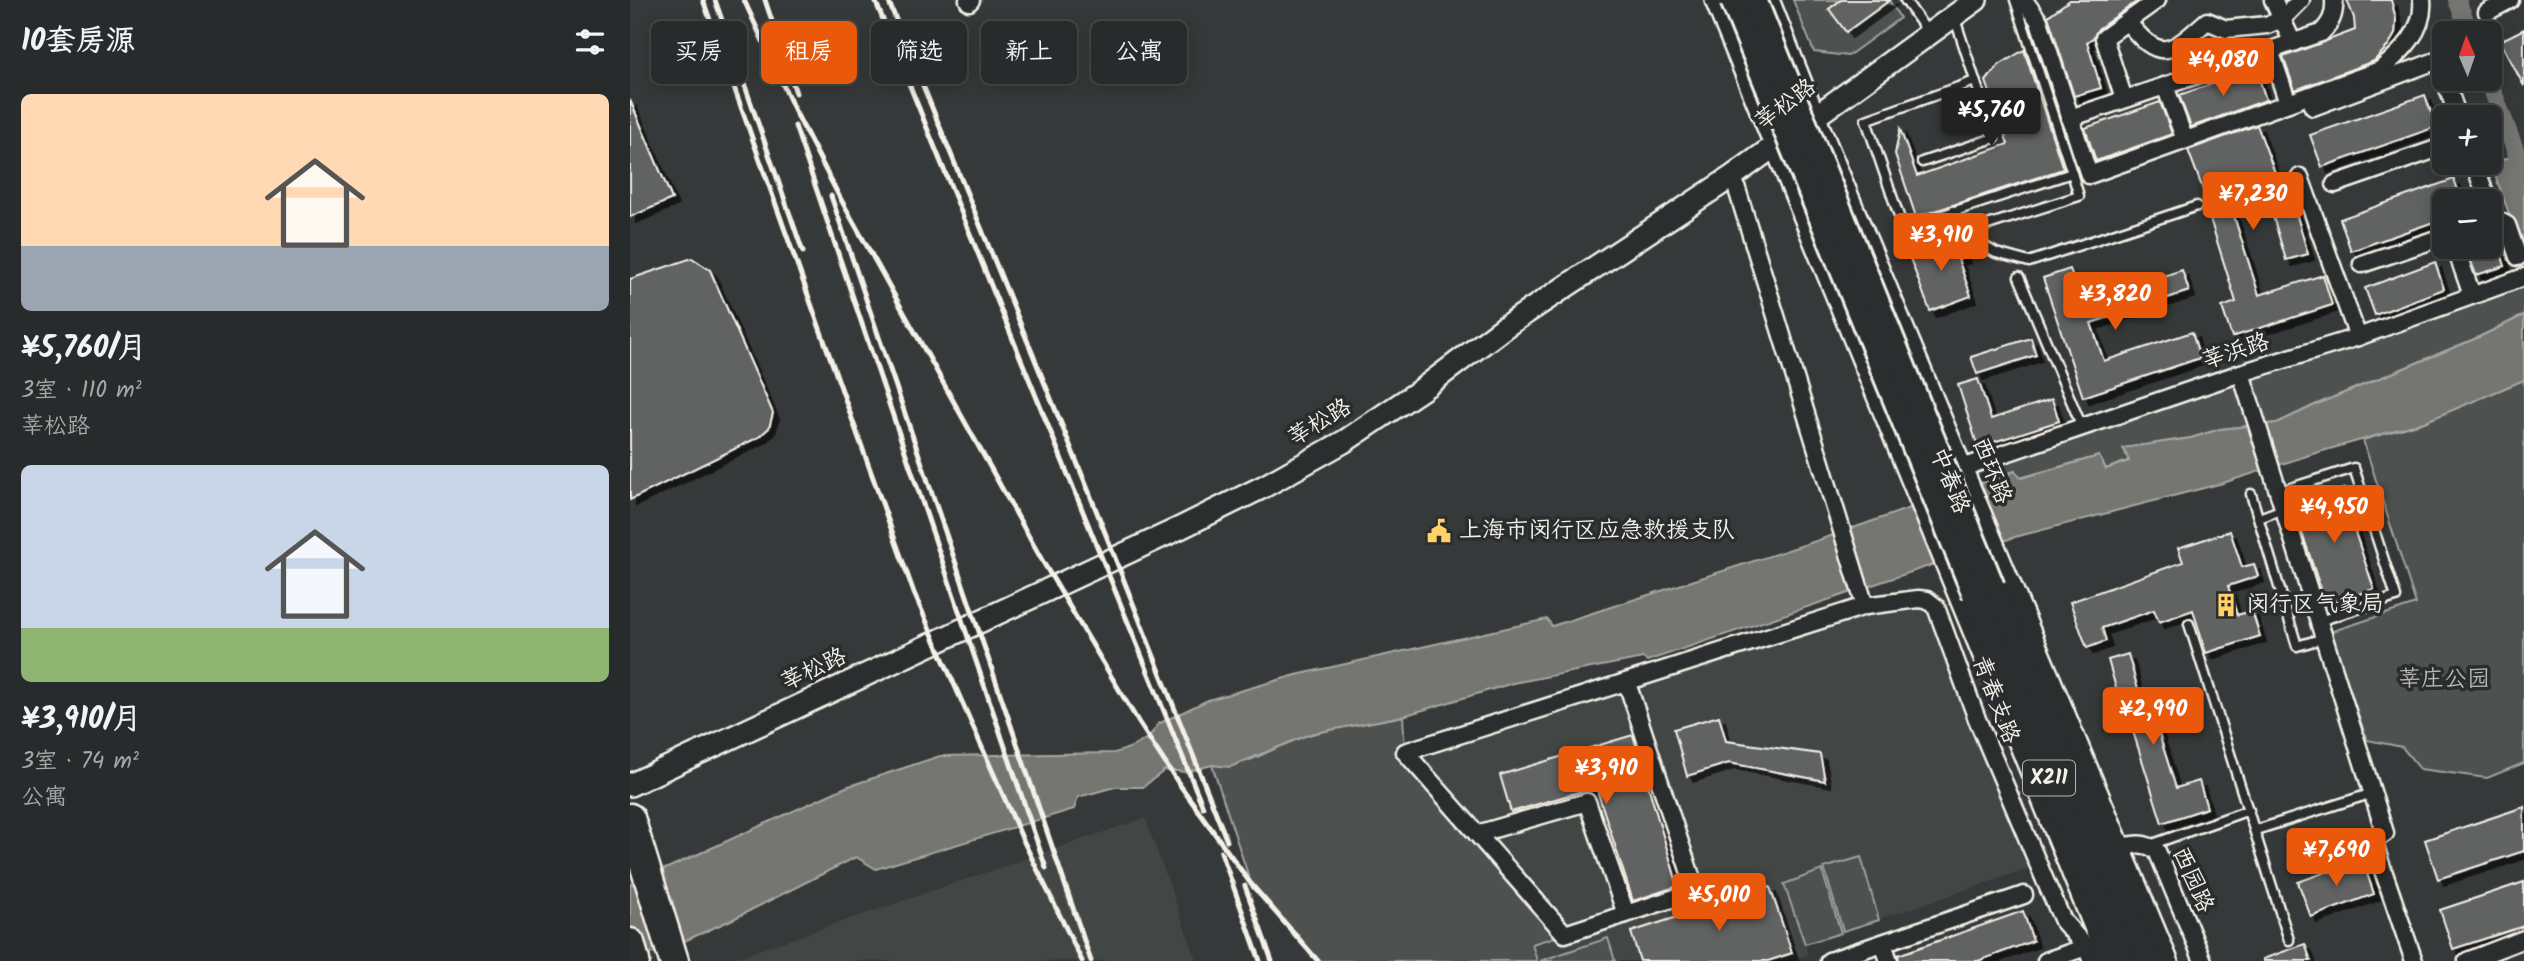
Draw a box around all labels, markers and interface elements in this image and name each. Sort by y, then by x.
text: 10套房源 [21,18,135,66]
chip: 买房 [651,21,747,84]
chip: 租房 [761,21,857,84]
chip: 筛选 [871,21,967,84]
chip: 新上 [981,21,1077,84]
chip: 公寓 [1091,21,1187,84]
north arrow [2432,21,2502,91]
map controls [2432,21,2502,259]
icon: filters [571,23,609,61]
pin: ¥4,080 [2166,38,2280,98]
text: ¥4,080 [2188,43,2258,79]
street label: 莘松路 [1748,70,1824,140]
pin: ¥5,760 [1934,88,2048,148]
text: ¥5,760 [1958,93,2024,129]
button: + [2432,105,2502,175]
icon: home [252,140,378,266]
pin: ¥7,230 [2196,173,2310,232]
text: ¥7,230 [2219,177,2287,213]
button: − [2432,189,2502,259]
pin: ¥3,910 [1884,214,1998,273]
text: ¥3,910 [1909,218,1973,254]
pin: ¥3,820 [2058,272,2172,332]
text: ¥3,820 [2079,277,2151,313]
street label: 莘浜路 [2198,324,2274,380]
text: ¥5,760/月 [21,325,147,373]
text: 3室 · 110 m² [21,373,142,409]
street label: 莘松路 [1281,390,1359,456]
text: 莘松路 [21,409,90,445]
street label: 西环路 [1961,432,2021,510]
street label: 中春路 [1919,442,1979,520]
pin: ¥4,950 [2277,486,2391,545]
text: ¥4,950 [2300,490,2368,526]
icon: home [252,511,378,637]
place label: 上海市闵行区应急救援支队 [1459,513,1735,549]
public building icon: 上海市闵行区应急救援支队 [1425,517,1453,545]
place label: 闵行区气象局 [2246,587,2384,623]
building icon: 闵行区气象局 [2212,591,2240,619]
street label: 莘松路 [775,639,853,701]
street label: 青春支路 [1962,651,2028,749]
park label: 莘庄公园 [2398,662,2490,698]
pin: ¥2,990 [2096,688,2210,747]
text: ¥2,990 [2119,692,2187,728]
text: ¥3,910/月 [21,696,142,744]
text: 3室 · 74 m² [21,744,139,780]
pin: ¥3,910 [1549,746,1663,806]
text: ¥3,910 [1574,751,1638,787]
road number: X211 [2023,760,2075,796]
text: 公寓 [21,780,67,816]
pin: ¥7,690 [2279,828,2393,888]
text: ¥7,690 [2303,833,2369,869]
street label: 西园路 [2162,841,2222,919]
pin: ¥5,010 [1662,874,1776,933]
text: ¥5,010 [1688,878,1750,914]

